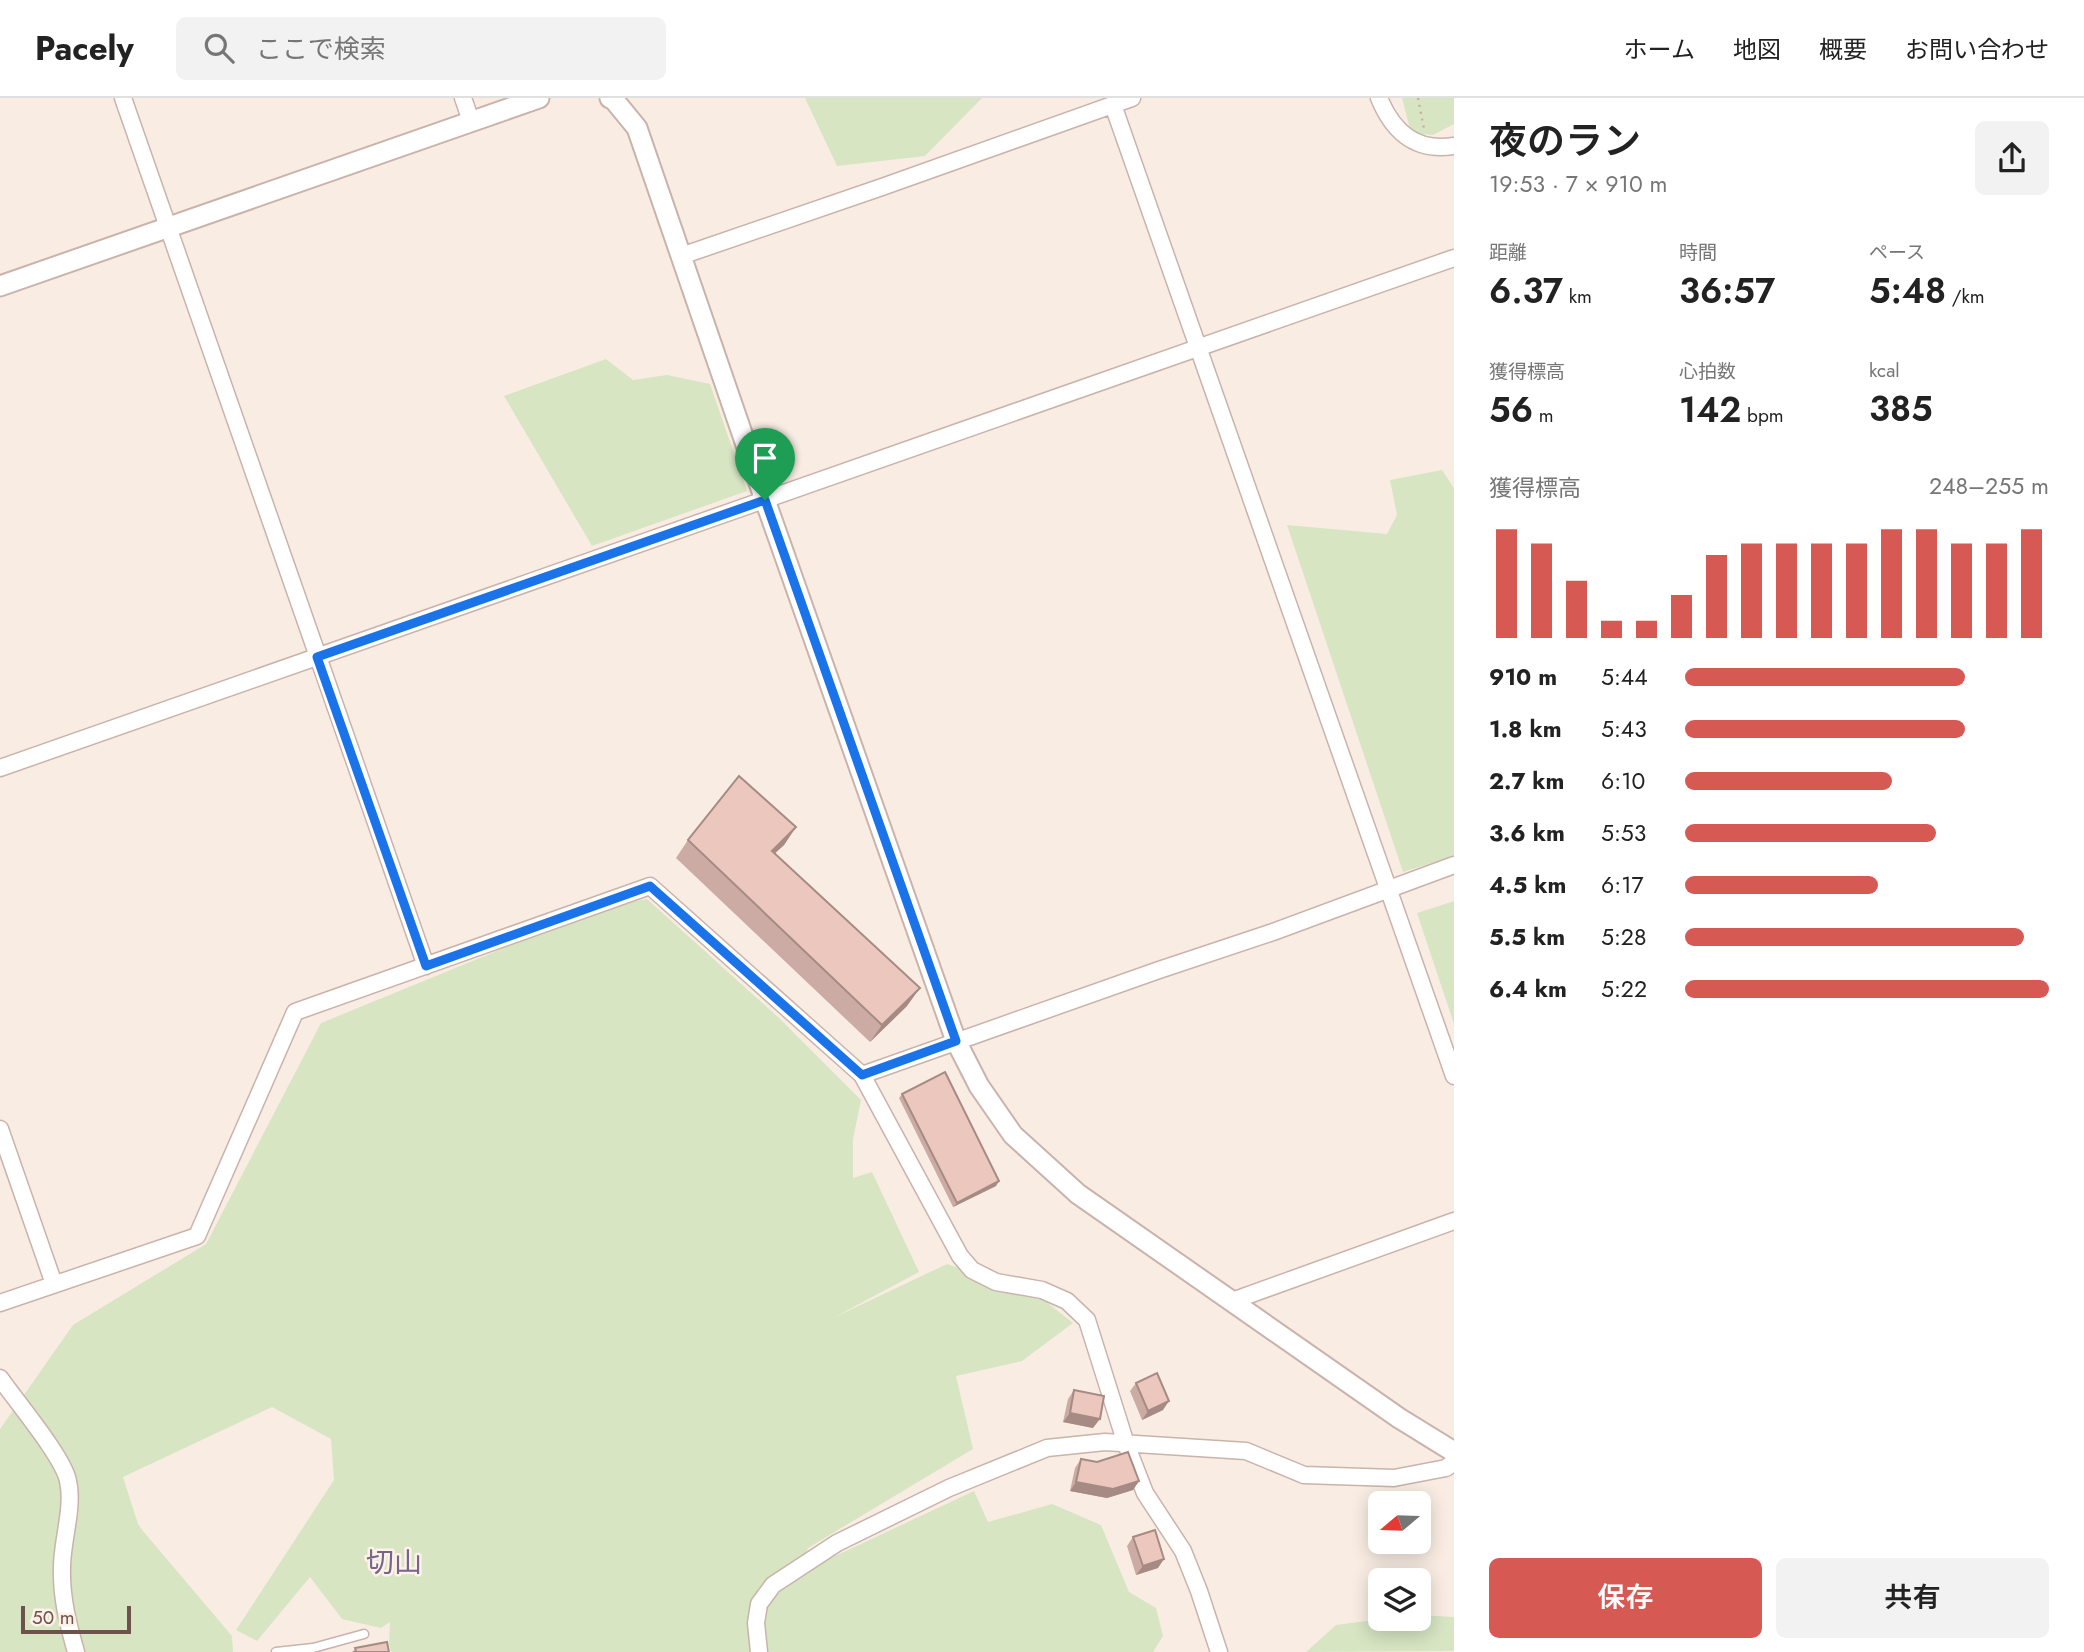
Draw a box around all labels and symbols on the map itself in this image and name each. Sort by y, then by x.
pin [735,428,795,500]
north arrow [1368,1491,1432,1554]
district label: 切山 [366,1542,422,1583]
scale bar [21,1603,131,1635]

